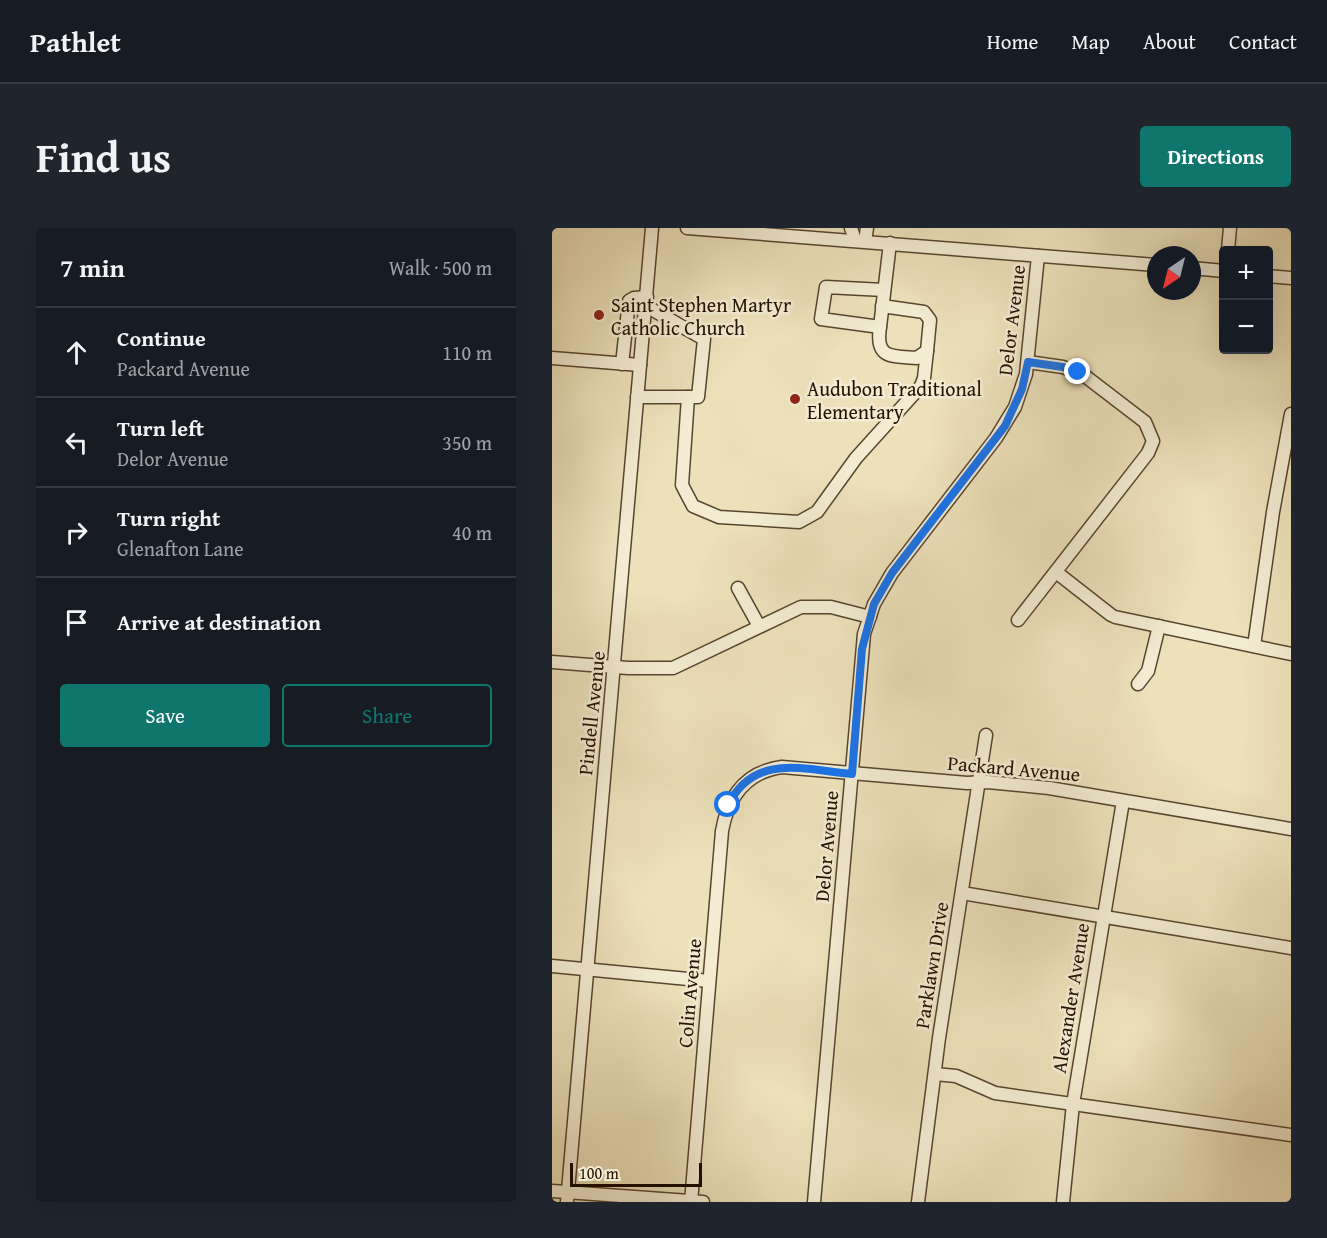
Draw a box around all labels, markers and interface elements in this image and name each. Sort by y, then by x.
text: Pathlet [30,21,121,62]
text: Home [987,26,1038,57]
text: Map [1071,26,1110,57]
text: About [1143,26,1196,57]
text: Contact [1229,26,1297,57]
text: Find us [36,126,171,187]
button: Directions [1140,126,1291,187]
north arrow [1147,246,1201,300]
map controls [1219,246,1273,354]
button: + [1219,246,1273,300]
text: 7 min [60,248,125,287]
text: Walk · 500 m [389,253,492,282]
street label: Delor Avenue [990,263,1032,377]
place label: Saint Stephen Martyr Catholic Church [611,290,791,342]
button: − [1219,300,1273,354]
marker: Saint Stephen Martyr Catholic Church [592,308,606,322]
text: Continue [117,322,206,354]
icon: ahead [60,336,93,369]
text: 110 m [442,338,492,367]
text: Packard Avenue [117,354,250,383]
route end [1064,358,1090,384]
place label: Audubon Traditional Elementary [807,374,982,426]
marker: Audubon Traditional Elementary [788,392,802,406]
text: Turn left [117,412,204,444]
icon: left [60,426,93,459]
text: 350 m [442,428,492,457]
text: Delor Avenue [117,444,228,473]
text: Turn right [117,502,220,534]
icon: right [60,516,93,549]
text: 40 m [452,518,492,547]
text: Glenafton Lane [117,534,244,563]
icon: arrive [60,606,93,639]
text: Arrive at destination [117,606,321,638]
street label: Pindell Avenue [570,649,612,777]
button: Save [60,684,270,747]
button: Share [282,684,492,747]
street label: Packard Avenue [947,748,1081,788]
street label: Delor Avenue [807,789,845,903]
route start [714,791,740,817]
street label: Parklawn Drive [907,899,955,1031]
street label: Alexander Avenue [1044,921,1096,1075]
street label: Colin Avenue [670,937,708,1049]
scale bar [570,1160,702,1188]
text: 100 m [579,1161,619,1185]

